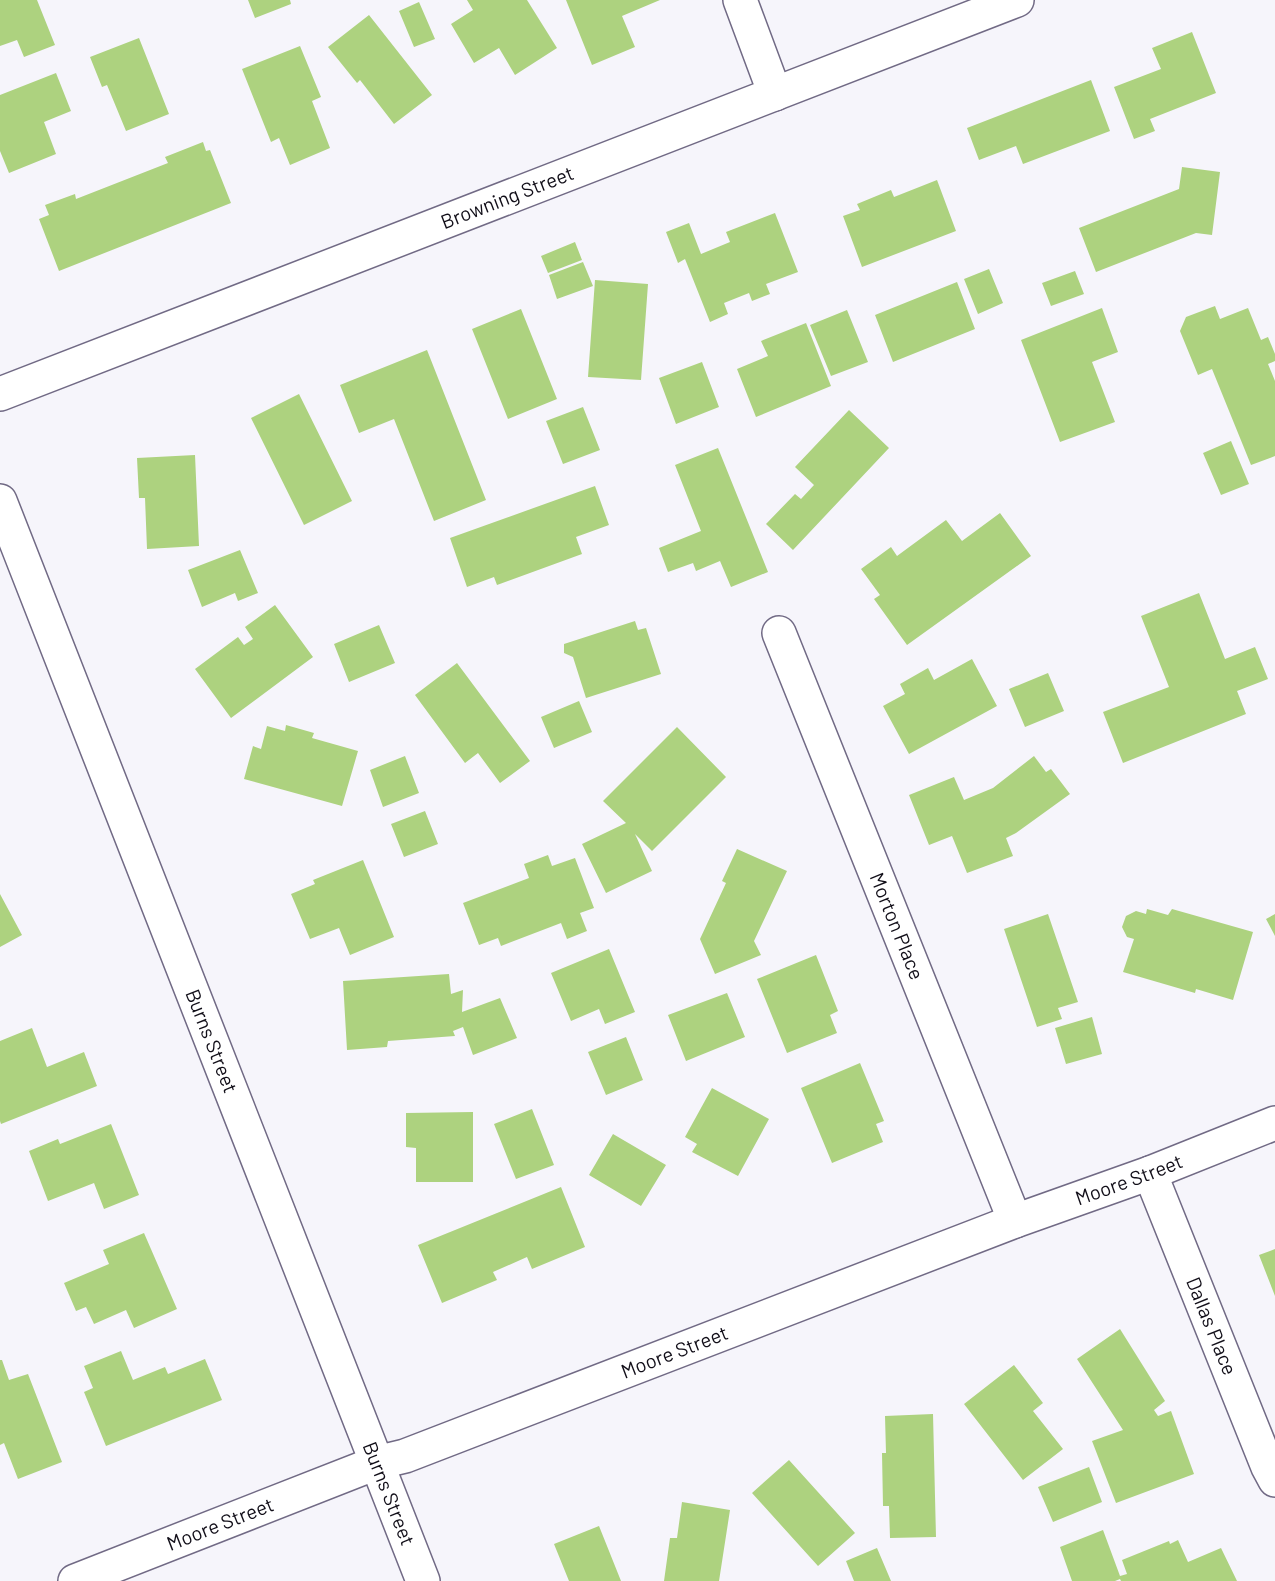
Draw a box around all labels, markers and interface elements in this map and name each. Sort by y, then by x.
street label: Browning Street [437,160,577,233]
street label: Morton Place [865,869,930,983]
street label: Burns Street [181,985,244,1096]
street label: Moore Street [1072,1148,1186,1210]
street label: Dallas Place [1182,1273,1243,1378]
street label: Moore Street [617,1320,731,1383]
street label: Burns Street [359,1438,421,1548]
street label: Moore Street [163,1491,277,1555]

